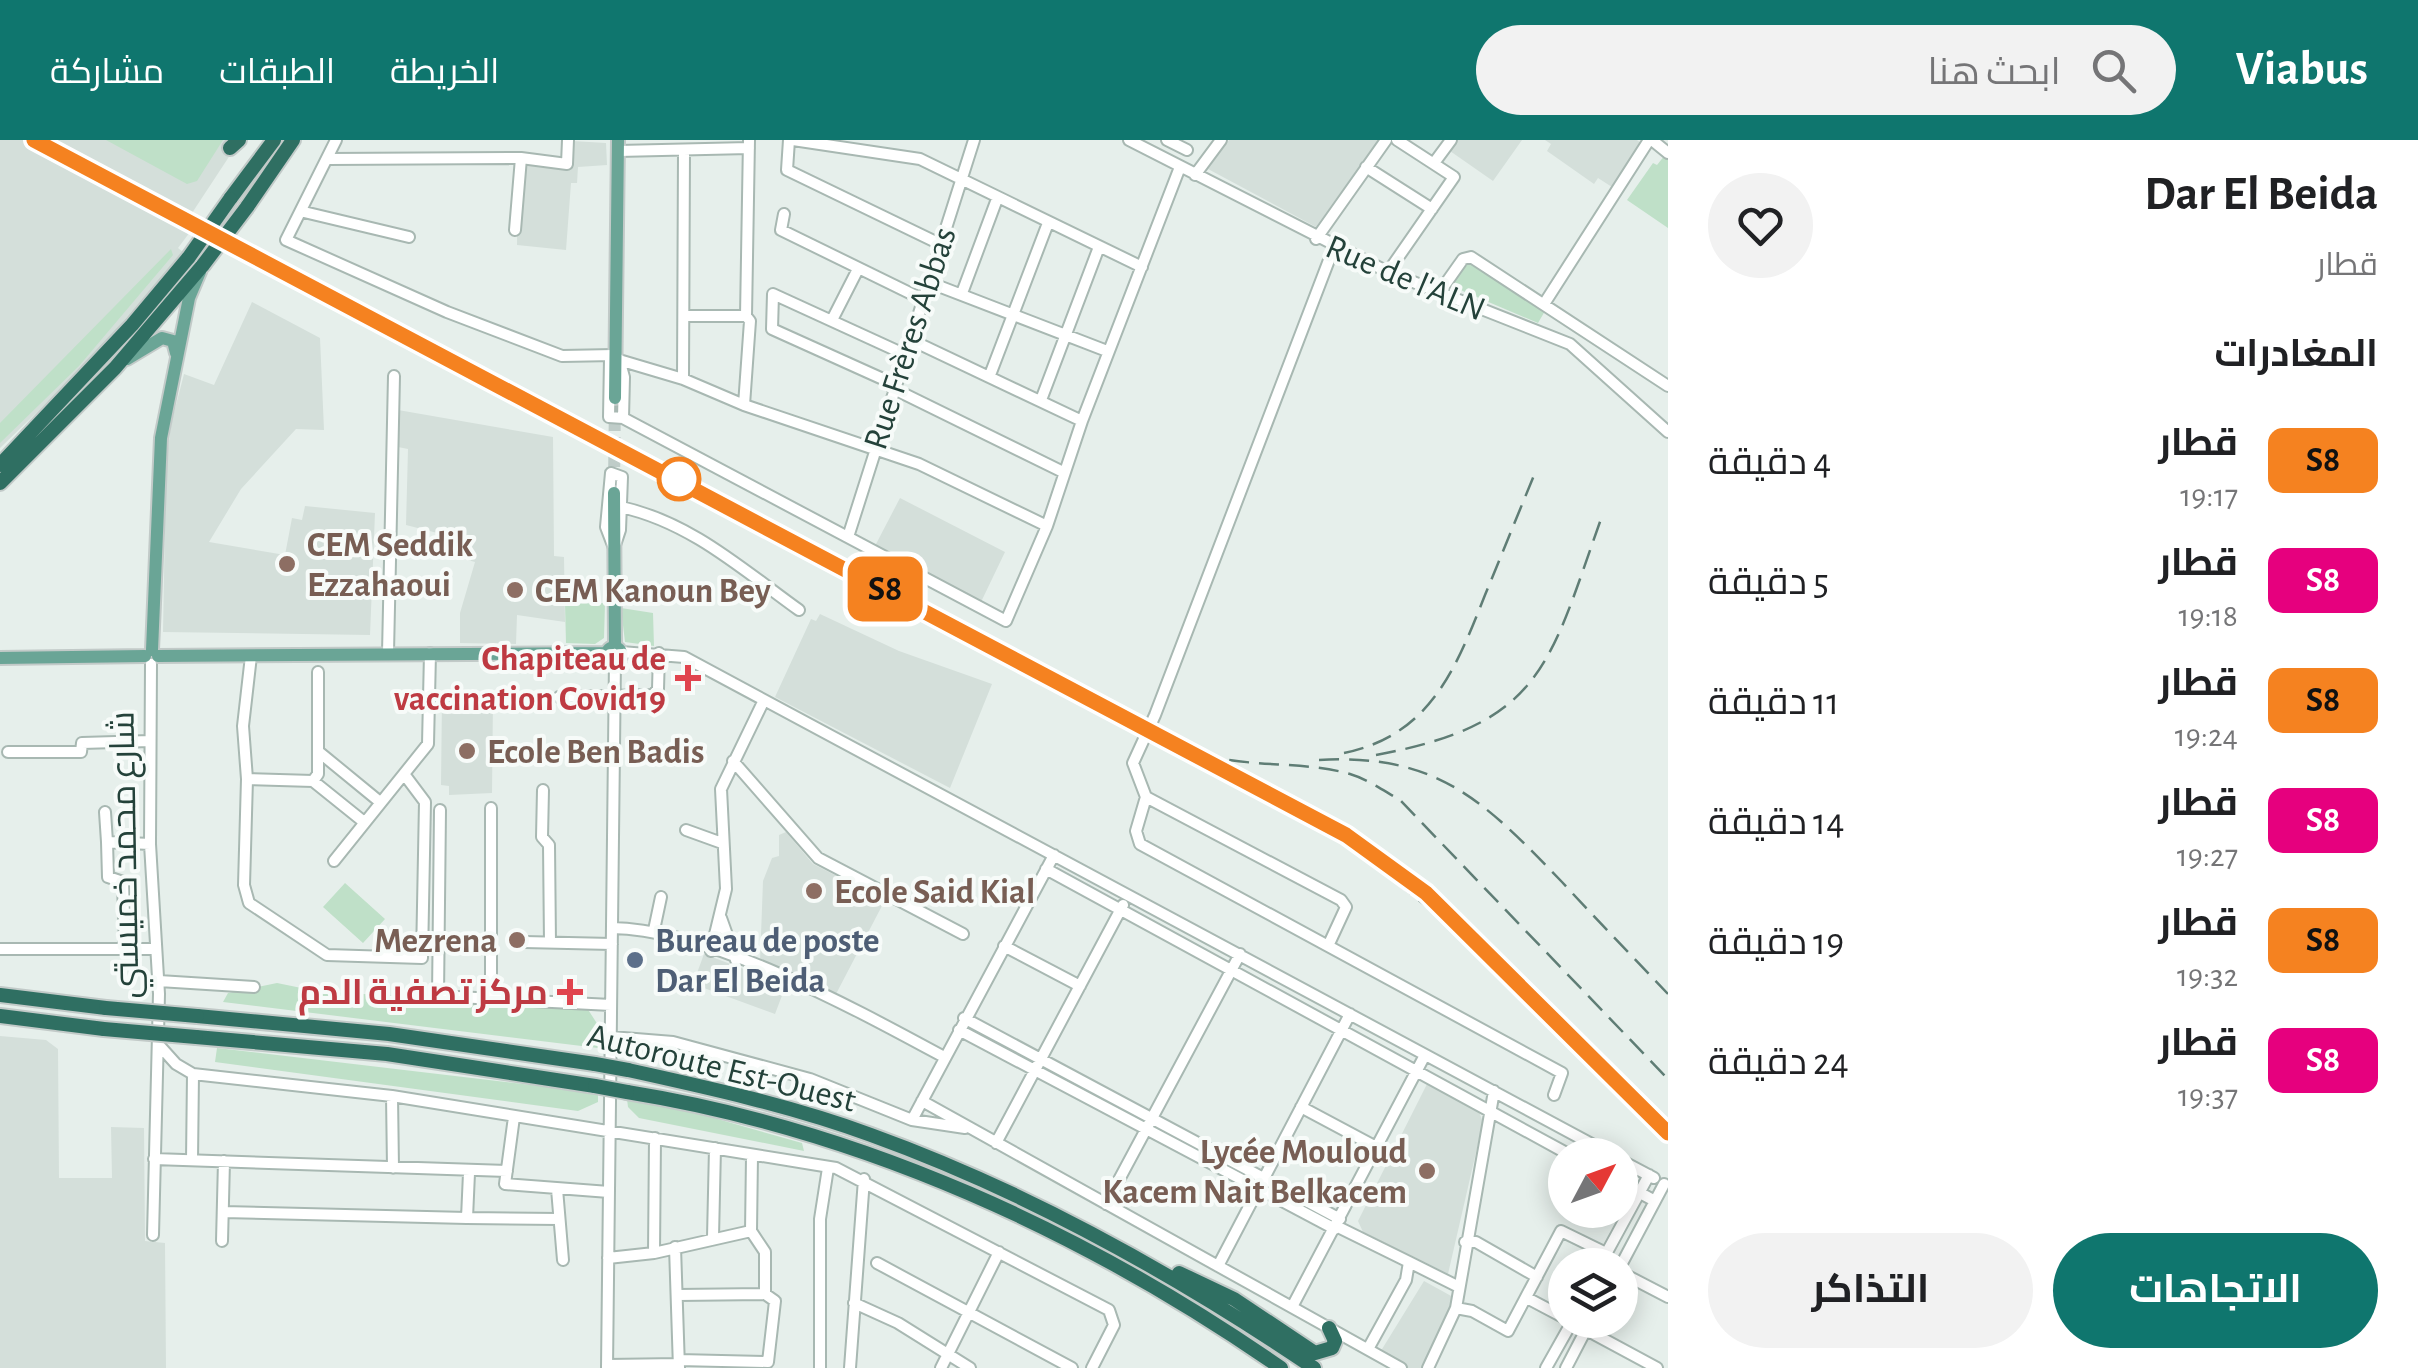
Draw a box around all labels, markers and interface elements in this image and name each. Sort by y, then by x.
search box [1476,25,2176,115]
icon: search [2086,43,2141,98]
text: Viabus [2236,46,2368,94]
text: ابحث هنا [1927,54,2061,92]
text: مشاركة [50,55,164,90]
text: الطبقات [219,55,335,90]
text: الخريطة [390,55,499,90]
text: Dar El Beida [2144,171,2378,219]
button: heart [1708,173,1813,278]
street label: Rue Frères Abbas [858,223,963,454]
street label: Rue de l'ALN [1321,229,1490,328]
text: قطار [2317,249,2378,281]
text: المغادرات [2215,336,2378,374]
text: قطار [2159,425,2238,463]
text: S8 [2306,443,2340,478]
text: 4 دقيقة [1708,444,1831,482]
unlabelled marker [658,458,700,500]
text: 19:17 [2180,480,2238,512]
place label: CEM Seddik Ezzahaoui [307,528,473,603]
text: قطار [2159,545,2238,583]
marker: CEM Seddik Ezzahaoui [276,553,298,575]
line badge: S8 [840,556,930,622]
text: S8 [2306,563,2340,598]
text: 5 دقيقة [1708,564,1829,602]
text: S8 [868,572,902,607]
place label: CEM Kanoun Bey [535,574,771,609]
marker: CEM Kanoun Bey [504,579,526,601]
text: 19:18 [2178,600,2238,632]
place label: Chapiteau de vaccination Covid19 [394,642,666,717]
marker: Chapiteau de vaccination Covid19 [675,665,701,691]
text: قطار [2159,665,2238,703]
text: S8 [2306,683,2340,718]
text: 11 دقيقة [1708,684,1839,722]
street label: شارع محمد خميستي [105,711,154,999]
text: 19:24 [2175,720,2238,752]
place label: Ecole Ben Badis [487,735,704,770]
marker: Ecole Ben Badis [456,740,478,762]
text: قطار [2159,785,2238,823]
text: S8 [2306,803,2340,838]
text: 14 دقيقة [1708,804,1844,842]
text: 19:27 [2177,840,2238,872]
place label: Ecole Said Kial [834,875,1035,910]
marker: Ecole Said Kial [803,880,825,902]
text: قطار [2159,905,2238,943]
text: S8 [2306,923,2340,958]
place label: Mezrena [374,924,497,959]
place label: Bureau de poste Dar El Beida [655,924,880,999]
text: 19 دقيقة [1708,924,1844,962]
marker: Mezrena [506,929,528,951]
marker: Bureau de poste Dar El Beida [624,949,646,971]
text: 19:32 [2177,960,2238,992]
place label: مركز تصفية الدم [298,976,548,1016]
marker: مركز تصفية الدم [557,979,583,1005]
street label: Autoroute Est-Ouest [584,1018,859,1119]
text: قطار [2159,1025,2238,1063]
text: S8 [2306,1043,2340,1078]
text: 24 دقيقة [1708,1044,1849,1082]
text: 19:37 [2178,1080,2238,1112]
place label: Lycée Mouloud Kacem Nait Belkacem [1102,1135,1407,1210]
north arrow [1548,1138,1638,1228]
map controls [1548,1138,1638,1338]
marker: Lycée Mouloud Kacem Nait Belkacem [1416,1160,1438,1182]
button: التذاكر [1708,1233,2033,1348]
button: الاتجاهات [2053,1233,2378,1348]
button: layers [1548,1248,1638,1338]

